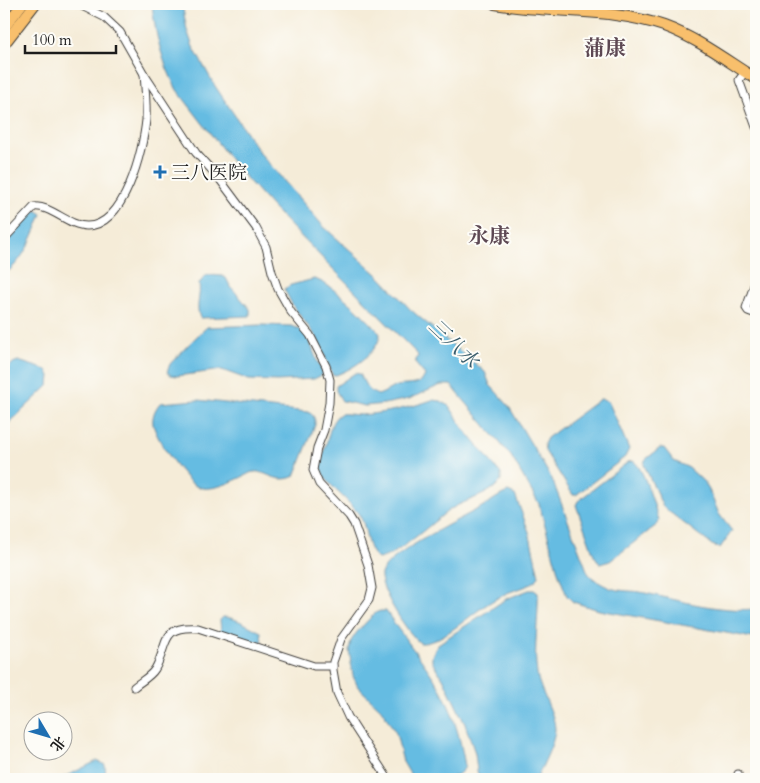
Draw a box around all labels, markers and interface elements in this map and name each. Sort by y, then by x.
scale bar [25,22,116,54]
text: 100 m [32,30,72,50]
district label: 蒲康 [584,34,626,63]
place label: 三八医院 [171,160,247,186]
marker: 三八医院 [153,165,167,179]
district label: 永康 [468,222,510,251]
water label: 三八水 [423,313,486,375]
north arrow [22,710,72,760]
text: 北 [46,732,70,755]

